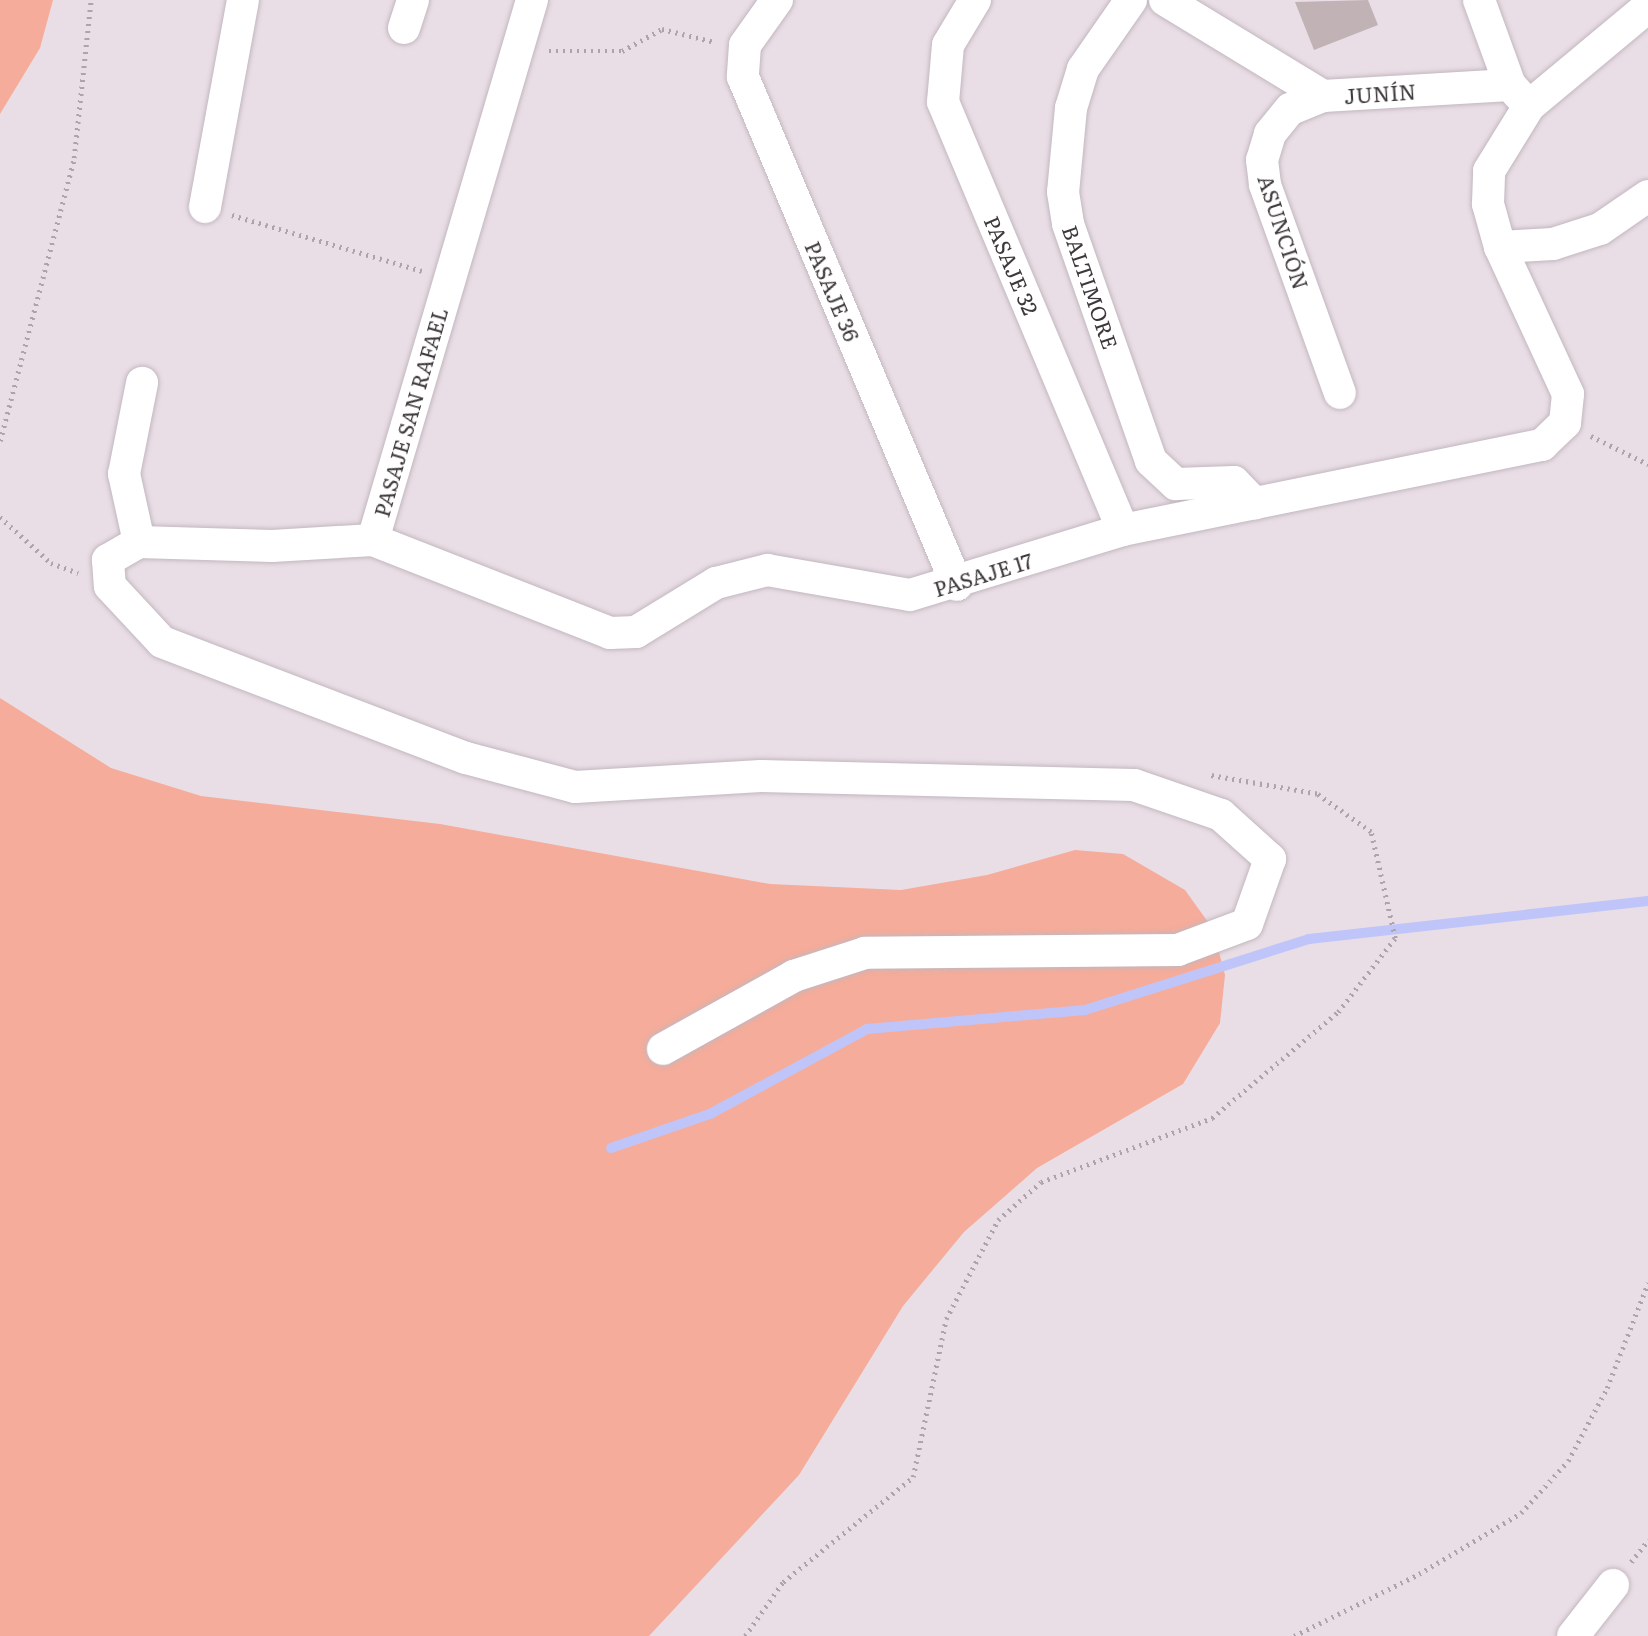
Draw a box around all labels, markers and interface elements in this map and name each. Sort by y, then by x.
street label: JUNÍN [1343,78,1417,108]
street label: ASUNCIÓN [1254,171,1314,293]
street label: PASAJE 32 [980,212,1044,318]
street label: BALTIMORE [1058,222,1124,352]
street label: PASAJE 36 [801,237,865,345]
street label: PASAJE SAN RAFAEL [368,304,452,520]
street label: PASAJE 17 [930,547,1036,601]

